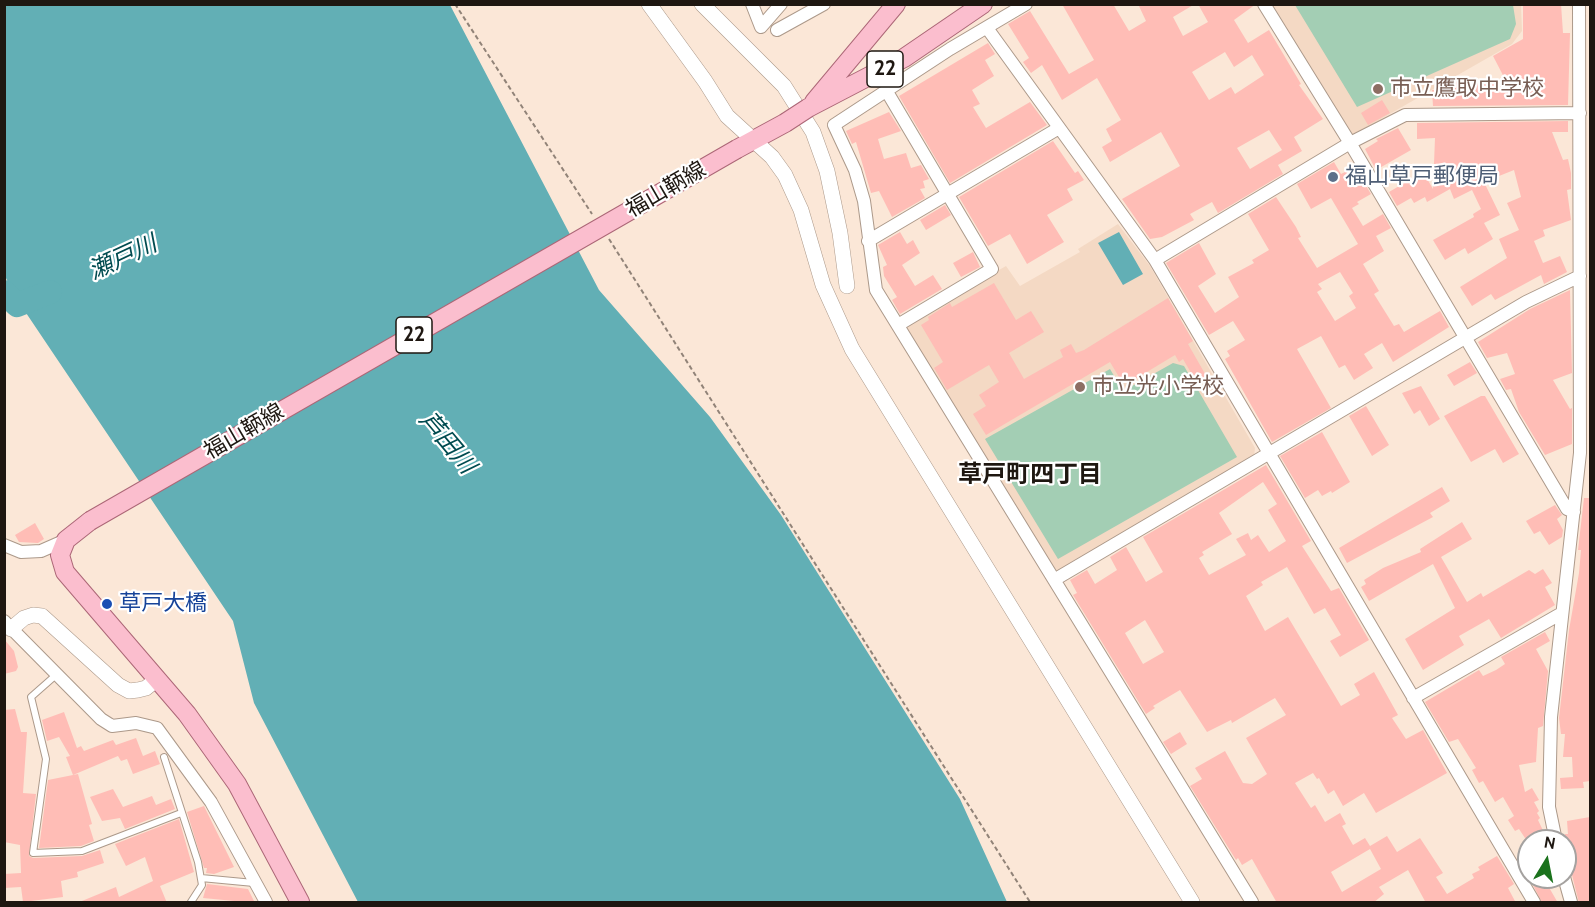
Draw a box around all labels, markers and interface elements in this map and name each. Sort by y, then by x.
road number: 22 [867,51,903,87]
place label: 市立鷹取中学校 [1390,76,1544,102]
marker: 市立鷹取中学校 [1371,82,1385,96]
street label: 福山鞆線 [621,157,711,223]
place label: 福山草戸郵便局 [1345,164,1499,190]
marker: 福山草戸郵便局 [1326,170,1340,184]
water label: 瀬戸川 [84,230,162,286]
road number: 22 [396,317,432,353]
place label: 市立光小学校 [1092,374,1224,400]
marker: 市立光小学校 [1073,380,1087,394]
street label: 福山鞆線 [199,399,289,465]
water label: 芦田川 [413,406,481,480]
district label: 草戸町四丁目 [958,461,1102,489]
place label: 草戸大橋 [119,591,207,617]
marker: 草戸大橋 [100,597,114,611]
north arrow [1517,829,1577,889]
text: N [1543,832,1557,853]

